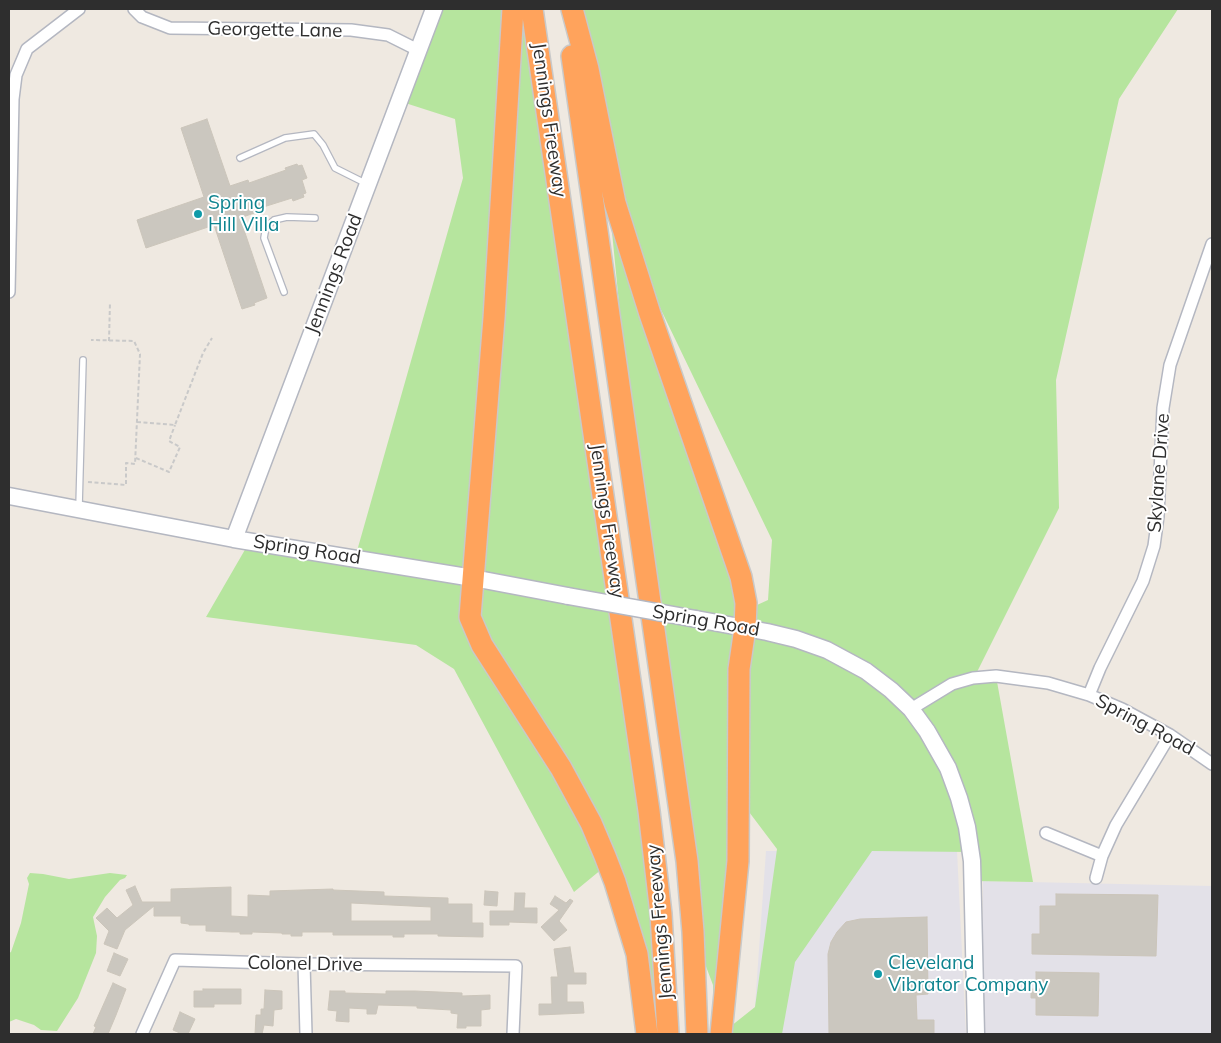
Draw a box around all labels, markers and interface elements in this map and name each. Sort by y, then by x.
street label: Georgette Lane [207,17,343,43]
street label: Jennings Freeway [527,41,571,199]
place label: Spring Hill Villa [208,192,279,236]
marker: Spring Hill Villa [192,208,204,220]
street label: Jennings Road [301,211,367,337]
street label: Skylane Drive [1143,413,1175,533]
street label: Jennings Freeway [585,442,629,600]
street label: Spring Road [251,530,363,570]
street label: Spring Road [650,600,762,642]
street label: Spring Road [1092,689,1198,761]
street label: Jennings Freeway [642,843,678,1001]
street label: Colonel Drive [247,952,363,976]
place label: Cleveland Vibrator Company [888,952,1048,996]
marker: Cleveland Vibrator Company [872,968,884,980]

